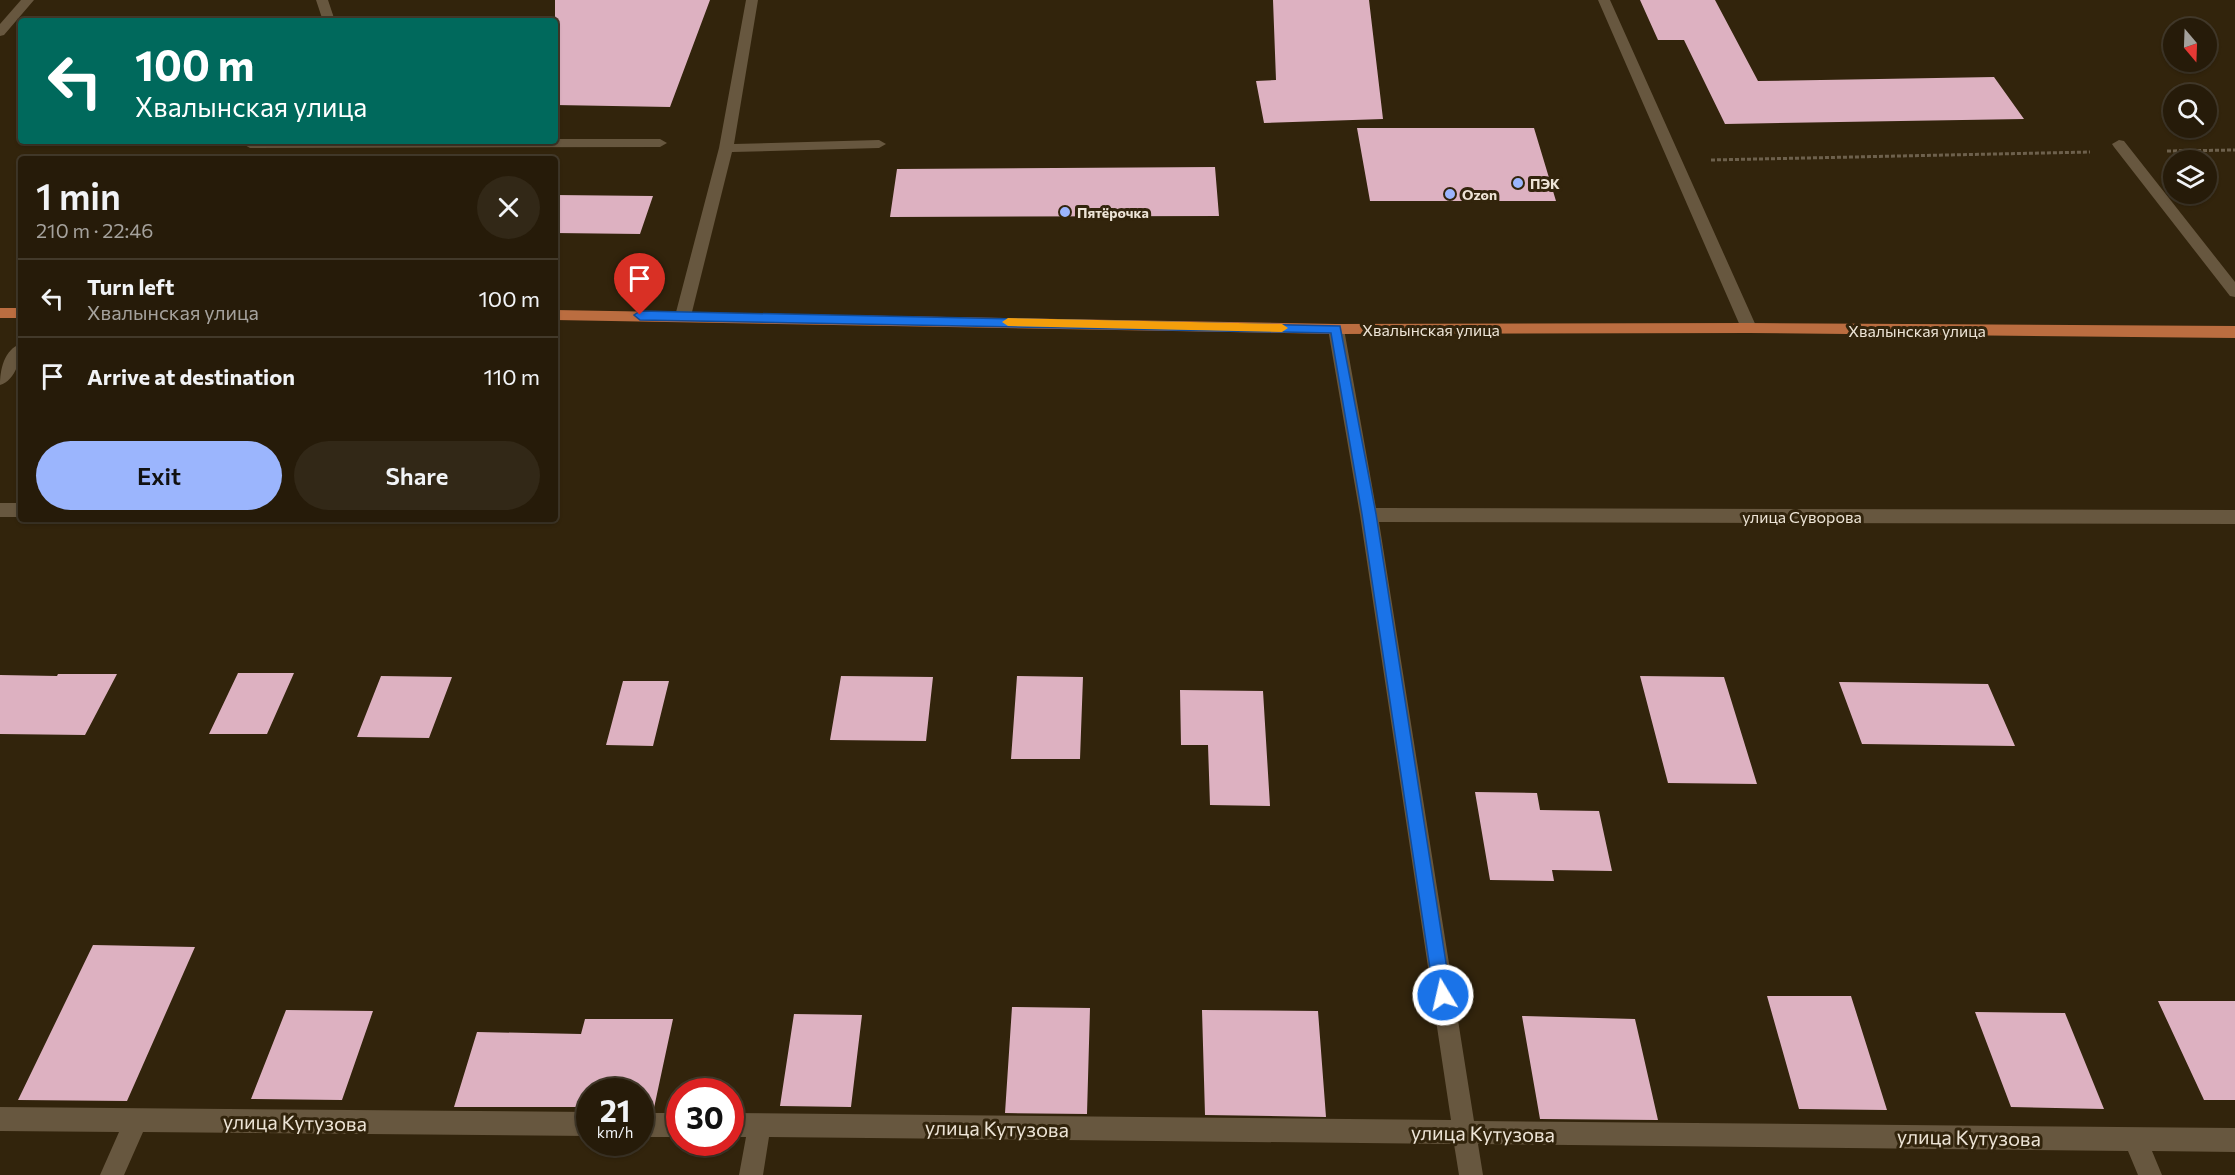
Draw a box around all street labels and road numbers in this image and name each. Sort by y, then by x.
street label: Хвалынская улица [1362,320,1500,339]
street label: Хвалынская улица [1848,321,1986,340]
street label: улица Суворова [1742,507,1862,526]
street label: улица Кутузова [223,1109,367,1135]
street label: улица Кутузова [925,1115,1069,1141]
street label: улица Кутузова [1411,1120,1555,1146]
street label: улица Кутузова [1897,1124,2041,1150]

